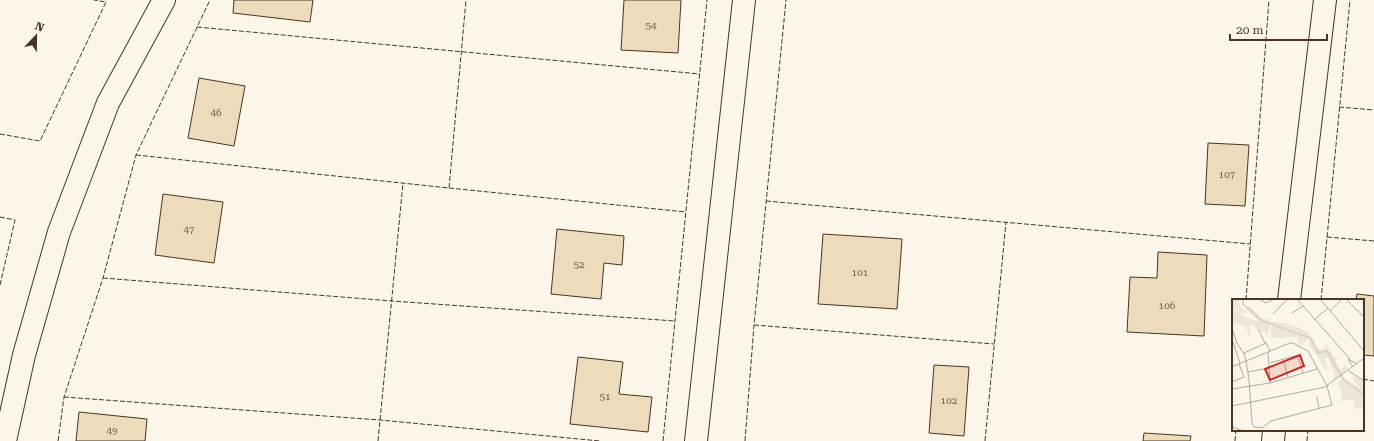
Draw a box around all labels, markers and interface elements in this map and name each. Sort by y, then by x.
north arrow [16,16,56,56]
scale bar [1230,16,1327,42]
text: N [33,20,46,35]
house number: 54 [645,20,657,31]
text: 20 m [1236,23,1263,37]
house number: 46 [210,107,222,118]
house number: 107 [1219,169,1236,180]
house number: 47 [183,224,195,235]
house number: 52 [573,259,585,270]
house number: 101 [852,267,869,278]
inset map [1232,299,1364,431]
house number: 106 [1159,300,1176,311]
house number: 51 [599,391,611,402]
house number: 102 [941,395,958,406]
house number: 49 [106,425,118,436]

